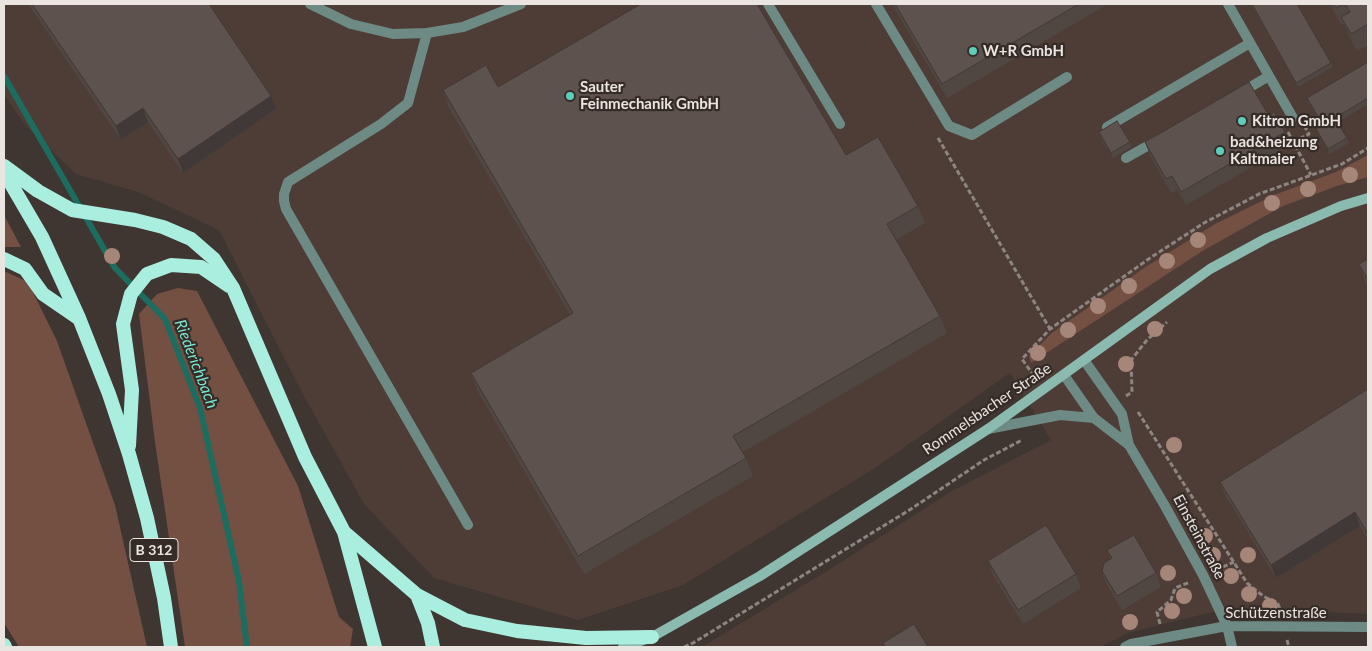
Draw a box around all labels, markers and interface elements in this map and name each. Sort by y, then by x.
place label: W+R GmbH [983,42,1064,60]
marker: W+R GmbH [967,45,979,57]
place label: Sauter Feinmechanik GmbH [580,78,719,113]
marker: Sauter Feinmechanik GmbH [564,90,576,102]
place label: Kitron GmbH [1252,112,1341,130]
marker: Kitron GmbH [1236,115,1248,127]
place label: bad&heizung Kaltmaier [1230,133,1318,168]
marker: bad&heizung Kaltmaier [1214,145,1226,157]
water label: Riederichbach [170,317,222,411]
street label: Rommelsbacher Straße [919,359,1055,459]
street label: Einsteinstraße [1169,491,1229,583]
road number: B 312 [130,538,178,562]
street label: Schützenstraße [1225,604,1327,622]

